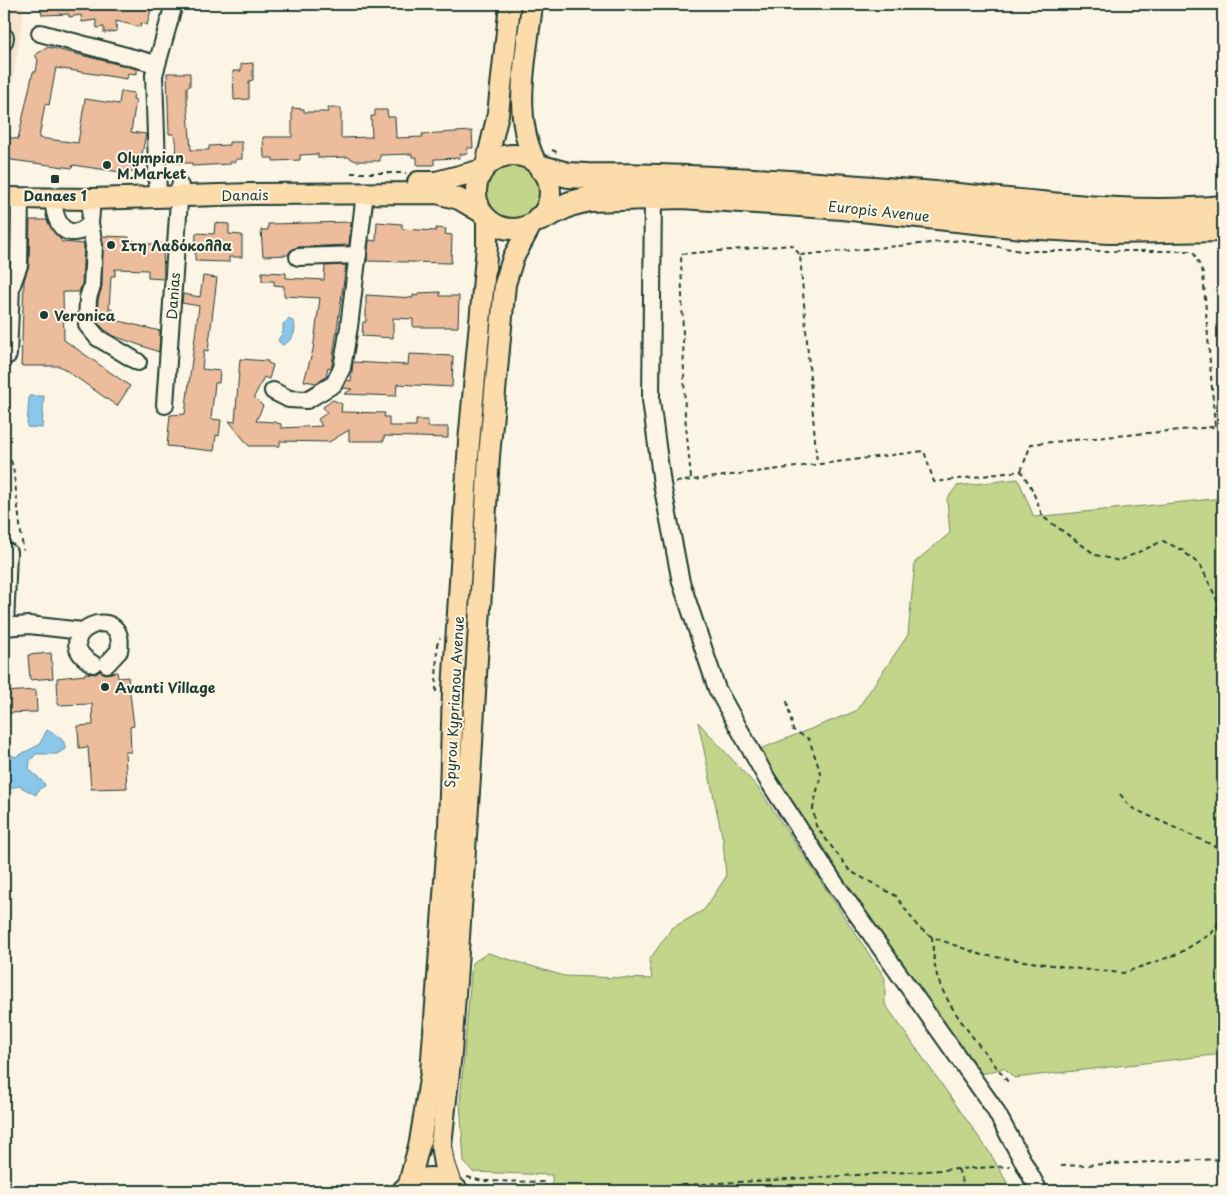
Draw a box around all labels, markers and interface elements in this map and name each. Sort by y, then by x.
place label: Olympian M.Market [117,147,187,184]
marker: Olympian M.Market [101,159,113,171]
marker: Danaes 1 [49,173,61,185]
street label: Danais [221,184,269,206]
place label: Danaes 1 [23,185,87,206]
street label: Europis Avenue [827,195,931,227]
place label: Στη Λαδόκολλα [121,235,232,256]
marker: Στη Λαδόκολλα [105,239,117,251]
street label: Danias [161,272,185,320]
place label: Veronica [54,305,116,326]
marker: Veronica [38,309,50,321]
street label: Spyrou Kyprianou Avenue [439,615,469,788]
place label: Avanti Village [115,677,216,698]
marker: Avanti Village [99,681,111,693]

